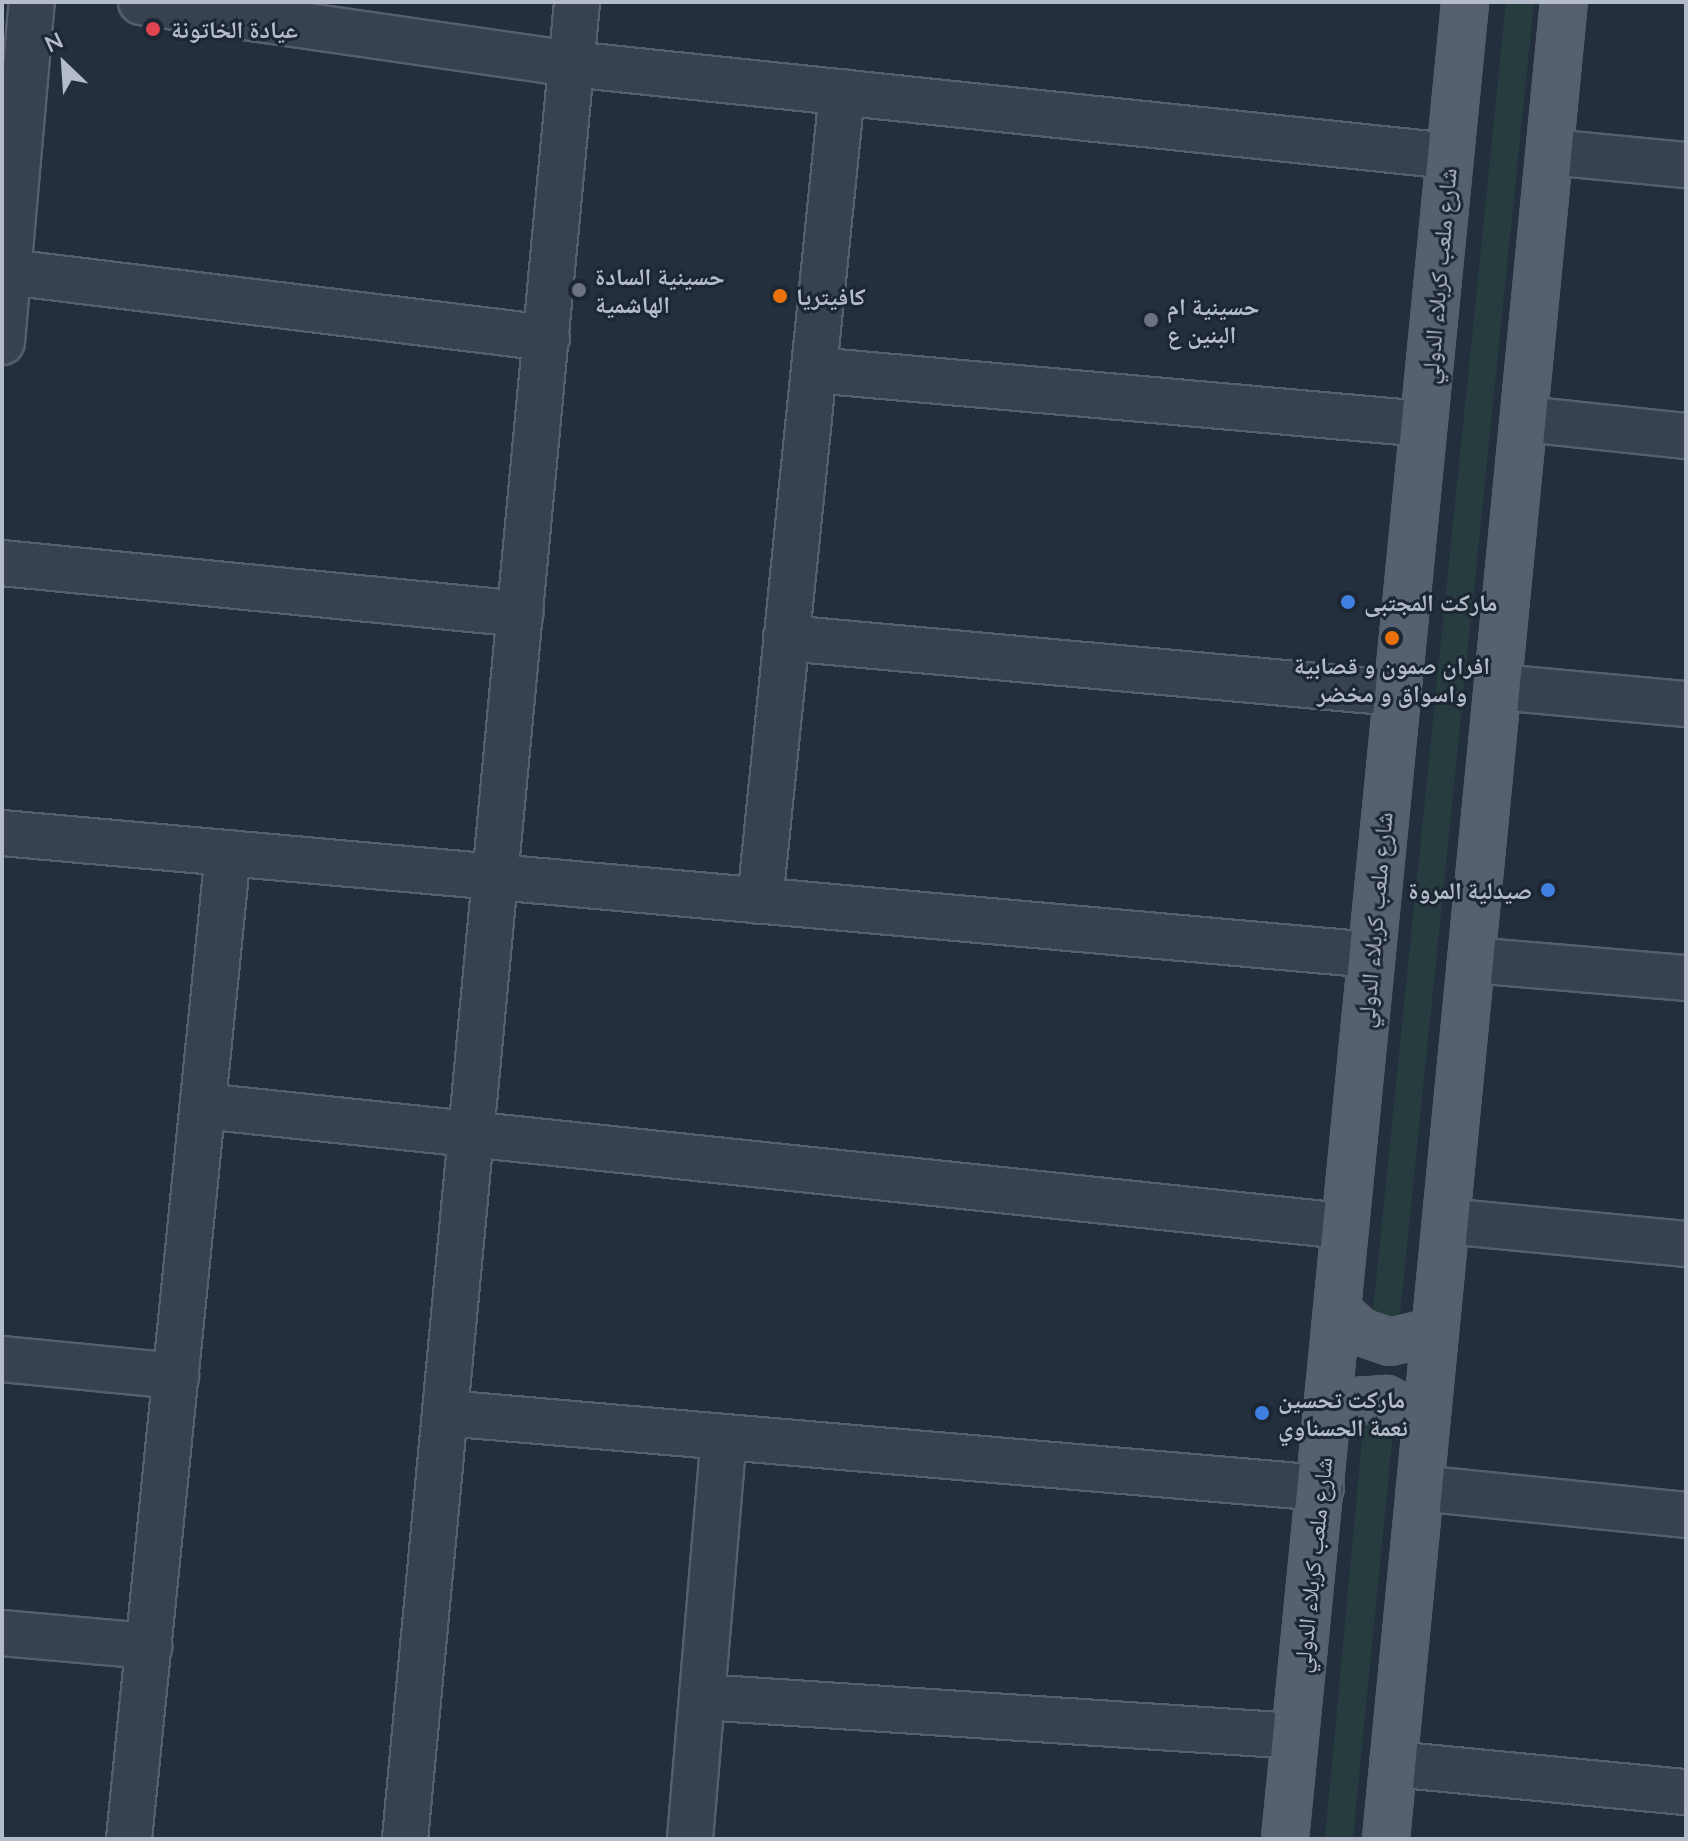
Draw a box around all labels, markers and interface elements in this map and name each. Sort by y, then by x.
place label: عيادة الخاتونة [171,15,298,43]
marker: عيادة الخاتونة [142,18,164,40]
north arrow [24,24,104,104]
text: N [40,26,67,58]
street label: شارع ملعب كربلاء الدولي [1414,167,1462,385]
place label: حسينية السادة الهاشمية [595,262,725,318]
marker: حسينية السادة الهاشمية [570,281,588,299]
place label: كافيتريا [796,282,866,310]
marker: كافيتريا [771,287,789,305]
place label: حسينية ام البنين ع [1167,292,1259,348]
marker: حسينية ام البنين ع [1142,311,1160,329]
place label: ماركت المجتبى [1364,588,1497,616]
marker: ماركت المجتبى [1339,593,1357,611]
marker: افران صمون و قصابية واسواق و مخضر [1383,629,1401,647]
place label: افران صمون و قصابية واسواق و مخضر [1294,651,1490,707]
street label: شارع ملعب كربلاء الدولي [1350,811,1398,1029]
place label: صيدلية المروة [1408,876,1532,904]
marker: صيدلية المروة [1539,881,1557,899]
place label: ماركت تحسين نعمة الحسناوي [1278,1385,1408,1441]
marker: ماركت تحسين نعمة الحسناوي [1253,1404,1271,1422]
street label: شارع ملعب كربلاء الدولي [1286,1456,1338,1674]

